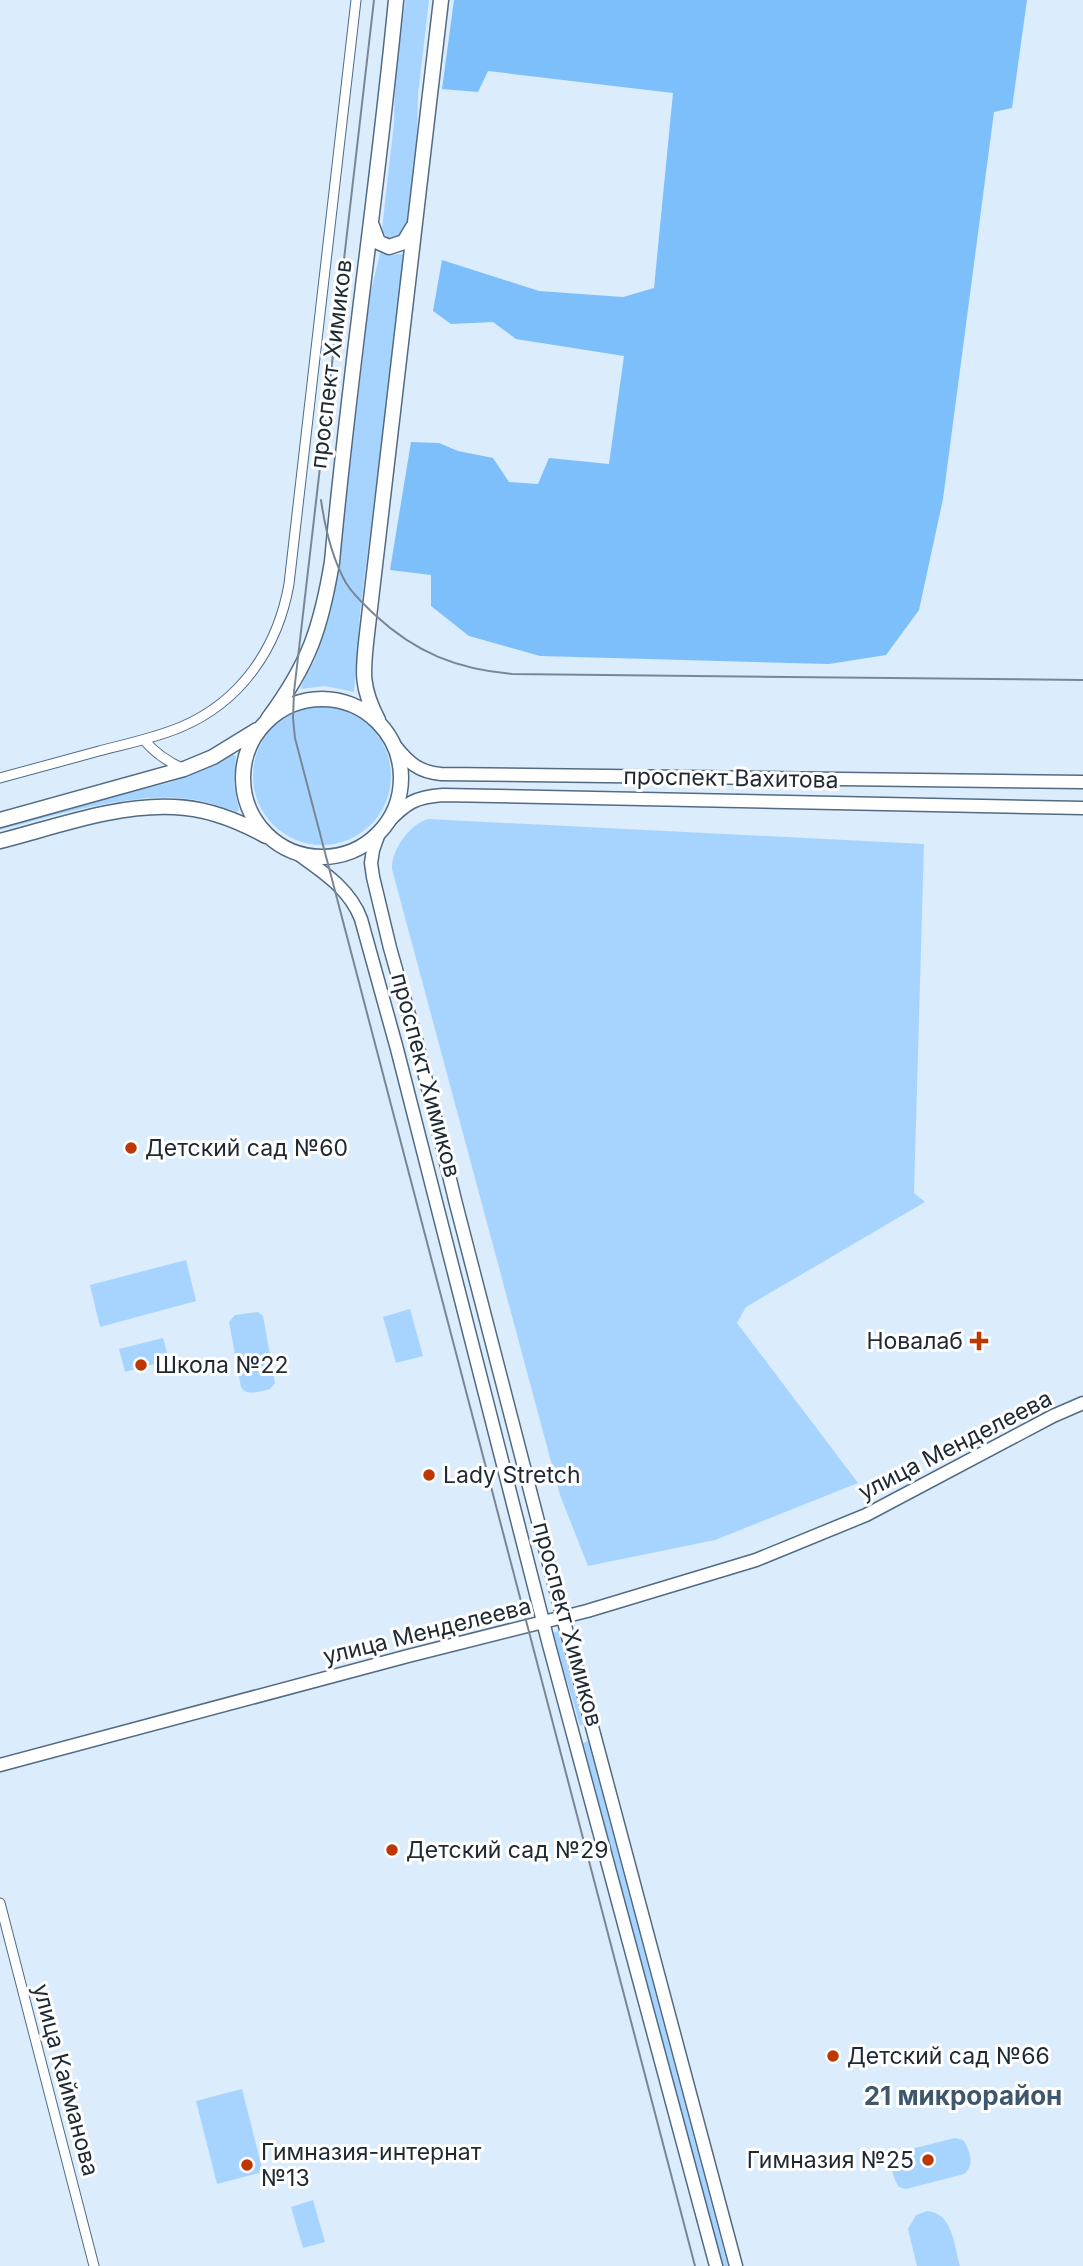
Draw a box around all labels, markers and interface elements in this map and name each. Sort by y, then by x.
street label: проспект Химиков [304,258,358,470]
street label: проспект Вахитова [623,762,839,794]
street label: проспект Химиков [385,970,467,1180]
place label: Детский сад №60 [145,1134,348,1162]
marker: Детский сад №60 [123,1140,139,1156]
place label: Новалаб [866,1327,963,1355]
marker: Новалаб [969,1331,989,1351]
place label: Школа №22 [155,1351,289,1379]
marker: Школа №22 [133,1357,149,1373]
street label: улица Менделеева [854,1384,1056,1506]
place label: Lady Stretch [443,1461,581,1489]
marker: Lady Stretch [421,1467,437,1483]
street label: проспект Химиков [527,1519,609,1729]
street label: улица Менделеева [320,1592,534,1670]
place label: Детский сад №29 [406,1836,608,1864]
marker: Детский сад №29 [384,1842,400,1858]
street label: улица Кайманова [27,1981,105,2179]
place label: Детский сад №66 [847,2042,1050,2070]
marker: Детский сад №66 [825,2048,841,2064]
district label: 21 микрорайон [864,2080,1062,2111]
place label: Гимназия-интернат №13 [261,2138,482,2192]
place label: Гимназия №25 [747,2146,914,2174]
marker: Гимназия №25 [920,2152,936,2168]
marker: Гимназия-интернат №13 [239,2157,255,2173]

